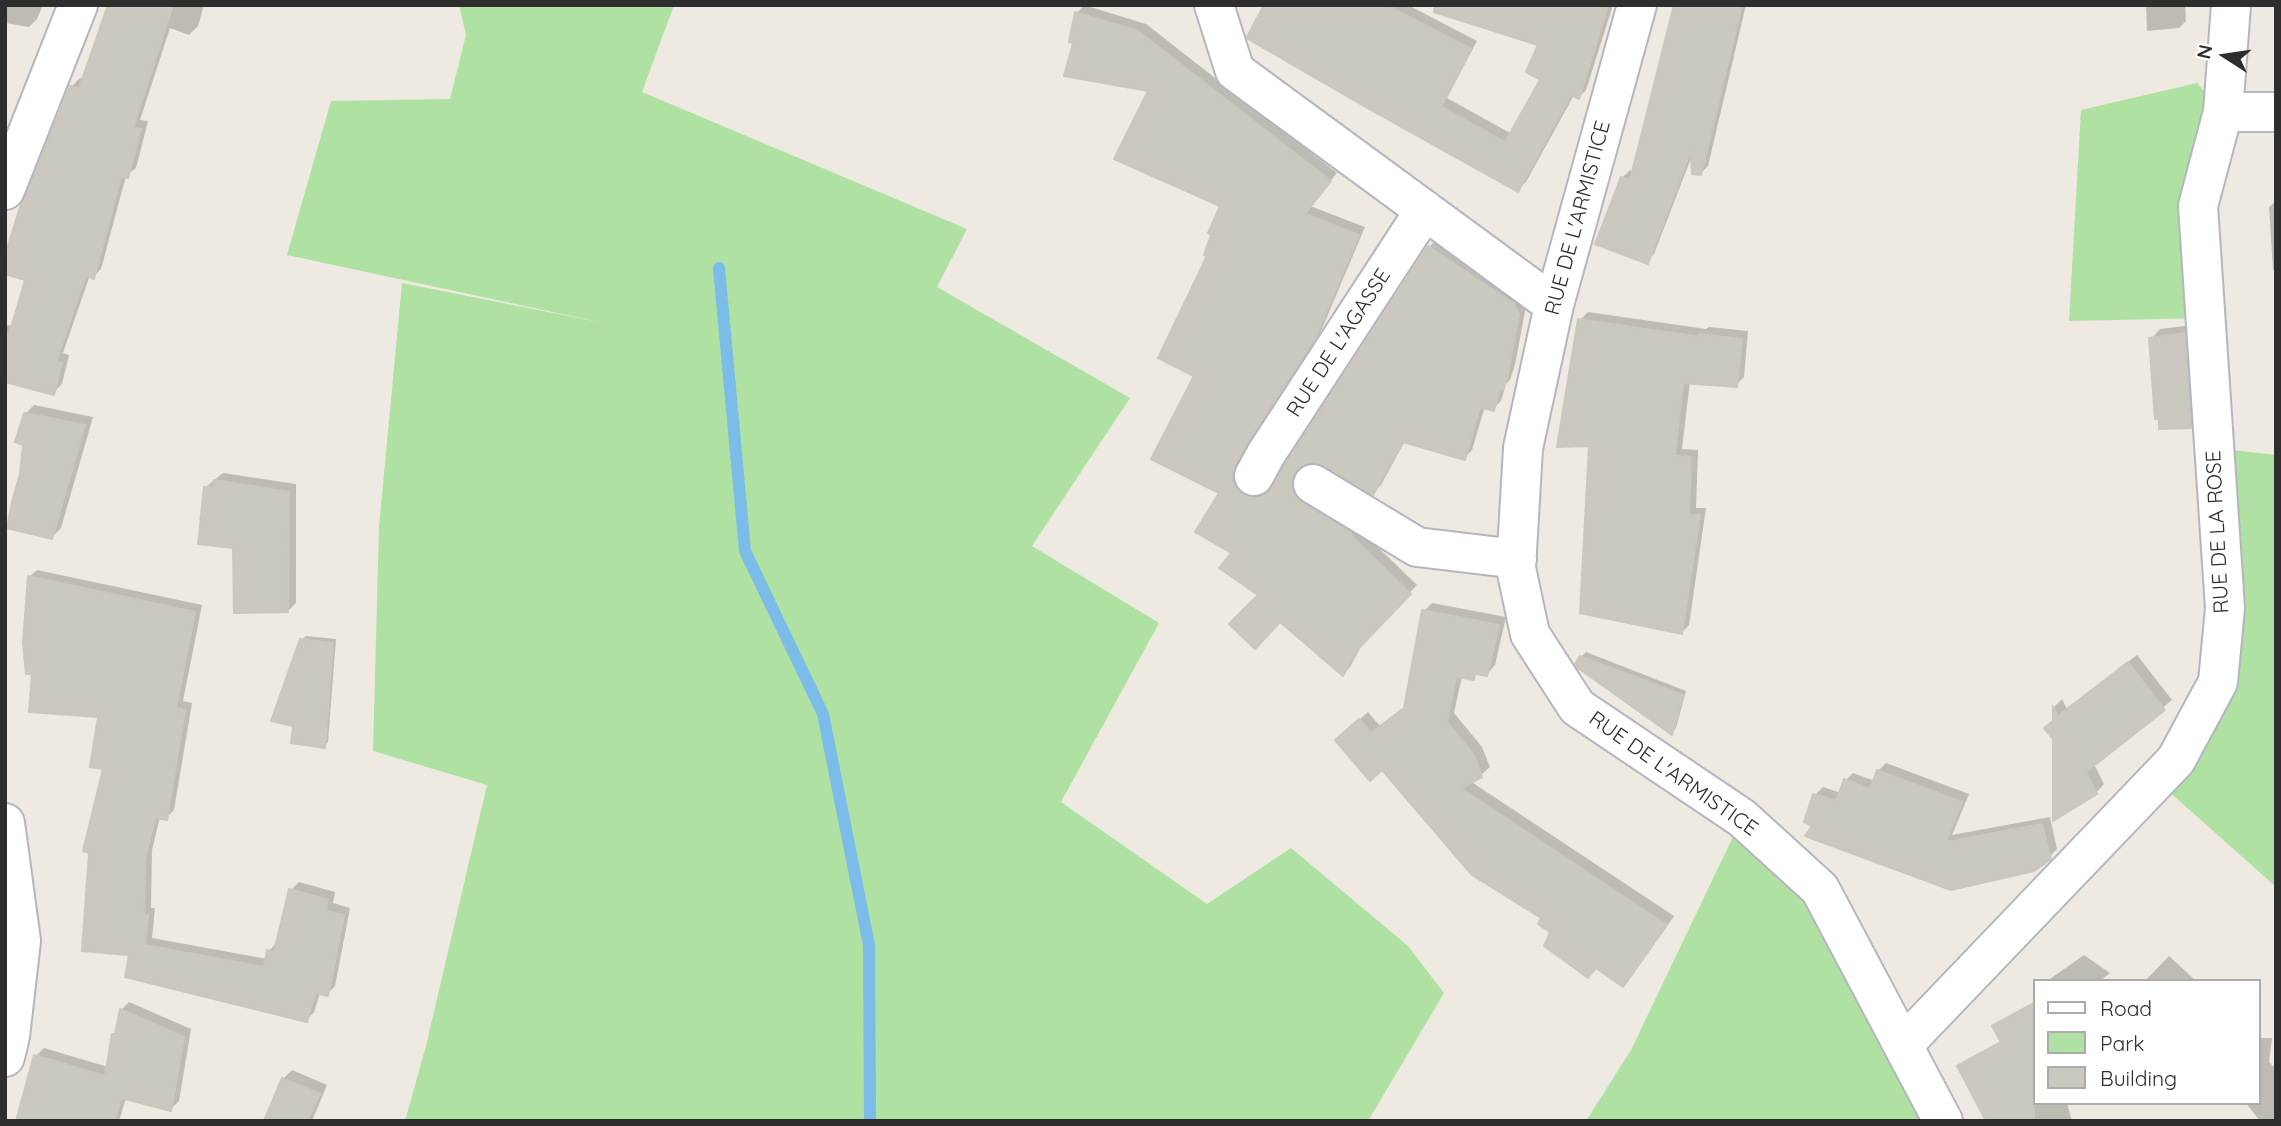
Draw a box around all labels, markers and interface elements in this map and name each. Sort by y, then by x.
north arrow [2190,21,2260,91]
text: N [2191,42,2218,61]
street label: RUE DE L'ARMISTICE [1540,118,1616,318]
street label: RUE DE L'AGASSE [1282,264,1396,422]
street label: RUE DE LA ROSE [2201,450,2235,614]
street label: RUE DE L'ARMISTICE [1584,706,1762,842]
legend [2032,979,2260,1105]
text: Road [2100,995,2152,1021]
text: Park [2100,1030,2144,1056]
text: Building [2100,1065,2177,1091]

